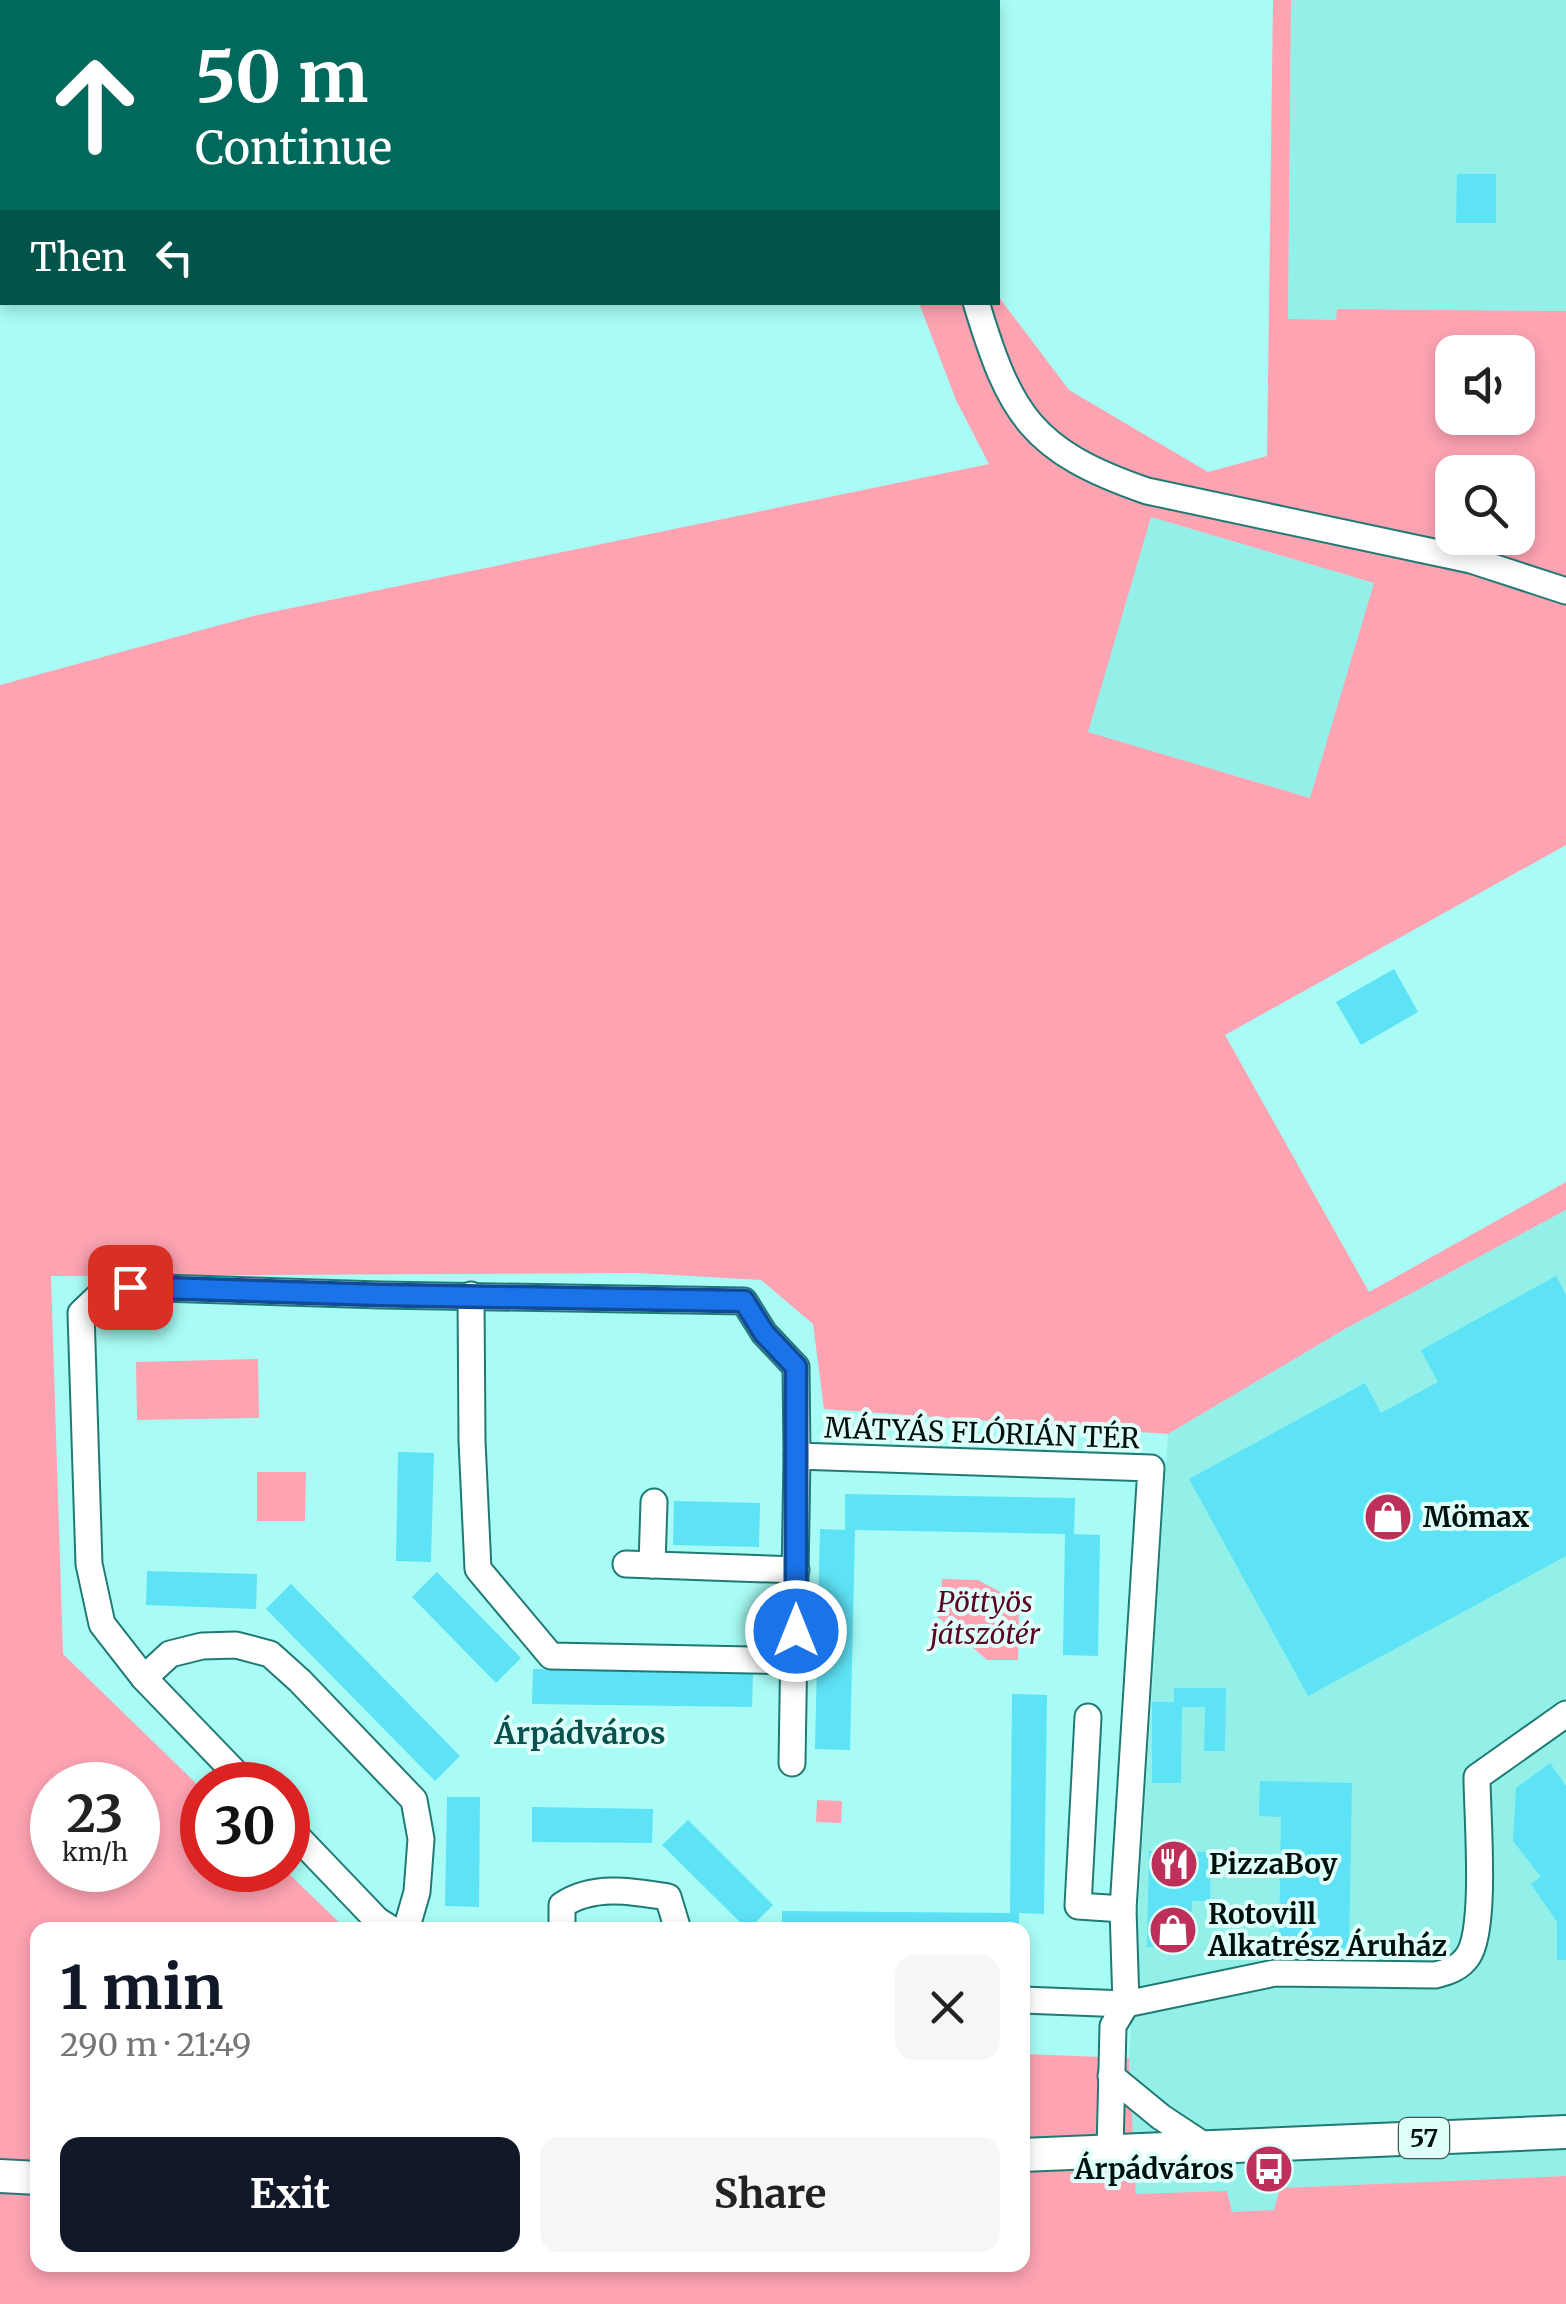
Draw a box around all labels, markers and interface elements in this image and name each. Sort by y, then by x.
text: 50 m [195,33,368,121]
icon: ahead [30,40,160,170]
text: Continue [195,120,392,176]
icon: left [147,230,202,285]
text: Then [30,234,127,281]
map controls [1435,335,1535,555]
button: sound [1435,335,1535,435]
button: search [1435,455,1535,555]
pin [88,1245,173,1330]
icon: arrive [103,1260,158,1315]
street label: MÁTYÁS FLÓRIÁN TÉR [824,1410,1141,1457]
shop icon: Mömax [1362,1491,1414,1543]
place label: Mömax [1423,1499,1530,1535]
position arrow [744,1579,848,1683]
park label: Pöttyös játszótér [926,1584,1041,1652]
district label: Árpádváros [494,1714,665,1752]
speed limit sign: 30 [180,1762,310,1892]
text: 23 [67,1783,123,1846]
text: km/h [62,1836,128,1868]
restaurant icon: PizzaBoy [1148,1838,1200,1890]
place label: PizzaBoy [1209,1846,1338,1882]
place label: Rotovill Alkatrész Áruház [1207,1896,1447,1964]
shop icon: Rotovill Alkatrész Áruház [1147,1904,1199,1956]
text: 1 min [60,1950,223,2025]
button: close [895,1955,1000,2060]
text: 290 m · 21:49 [60,2025,251,2065]
road number: 57 [1399,2118,1449,2158]
button: Exit [60,2137,520,2252]
button: Share [540,2137,1000,2252]
bus stop icon: Árpádváros [1243,2143,1295,2195]
place label: Árpádváros [1074,2151,1234,2187]

